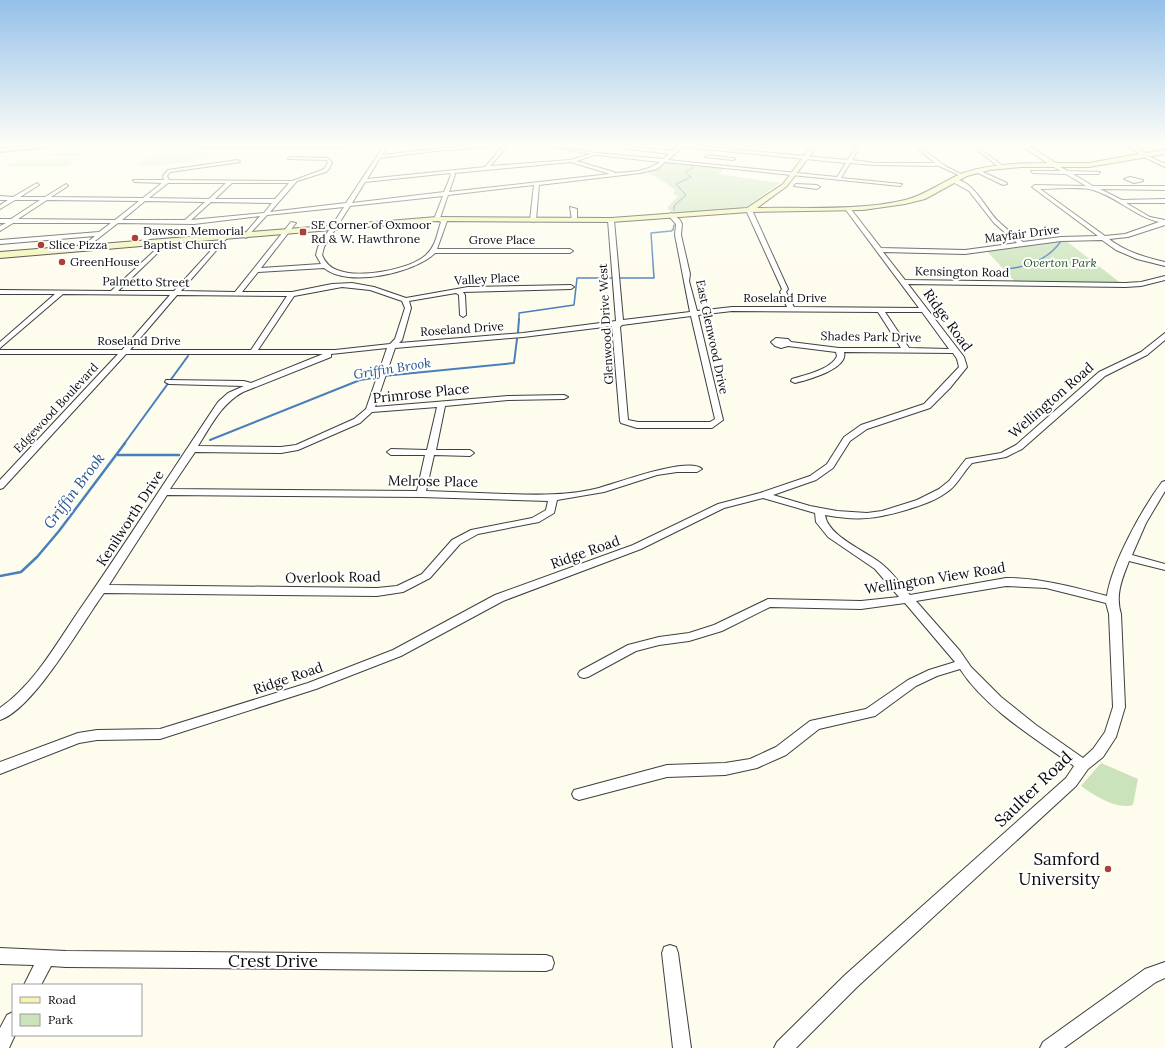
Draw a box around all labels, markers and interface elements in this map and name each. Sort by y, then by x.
place label: SE Corner of Oxmoor Rd & W. Hawthrone [311,217,432,246]
street label: Mayfair Drive [984,221,1061,246]
place label: Dawson Memorial Baptist Church [143,223,244,252]
marker: SE Corner of Oxmoor Rd & W. Hawthrone [298,227,308,237]
street label: Grove Place [469,232,536,247]
marker: Dawson Memorial Baptist Church [130,233,140,243]
place label: Slice Pizza [49,237,107,252]
marker: Slice Pizza [36,240,46,250]
place label: GreenHouse [70,254,140,269]
park label: Overton Park [1023,255,1097,270]
marker: GreenHouse [57,257,67,267]
street label: Glenwood Drive West [595,263,616,385]
street label: Kensington Road [915,263,1009,280]
street label: Valley Place [453,269,521,288]
street label: Palmetto Street [102,273,190,290]
street label: East Glenwood Drive [693,278,732,396]
street label: Ridge Road [919,285,977,355]
street label: Roseland Drive [743,290,827,305]
street label: Roseland Drive [420,318,505,339]
street label: Shades Park Drive [821,328,922,345]
street label: Roseland Drive [97,333,181,348]
water label: Griffin Brook [352,354,432,383]
street label: Wellington Road [1005,358,1097,442]
street label: Edgewood Boulevard [10,360,101,456]
street label: Primrose Place [372,379,471,407]
water label: Griffin Brook [39,449,108,532]
street label: Kenilworth Drive [92,466,168,569]
street label: Melrose Place [388,471,479,491]
street label: Ridge Road [548,531,622,573]
street label: Wellington View Road [863,558,1007,598]
street label: Overlook Road [285,567,381,587]
street label: Ridge Road [251,658,325,698]
street label: Saulter Road [989,746,1077,832]
place label: Samford University [1019,848,1100,890]
marker: Samford University [1103,864,1113,874]
street label: Crest Drive [228,950,318,972]
legend [12,984,142,1036]
text: Road [48,992,76,1007]
text: Park [48,1012,74,1027]

